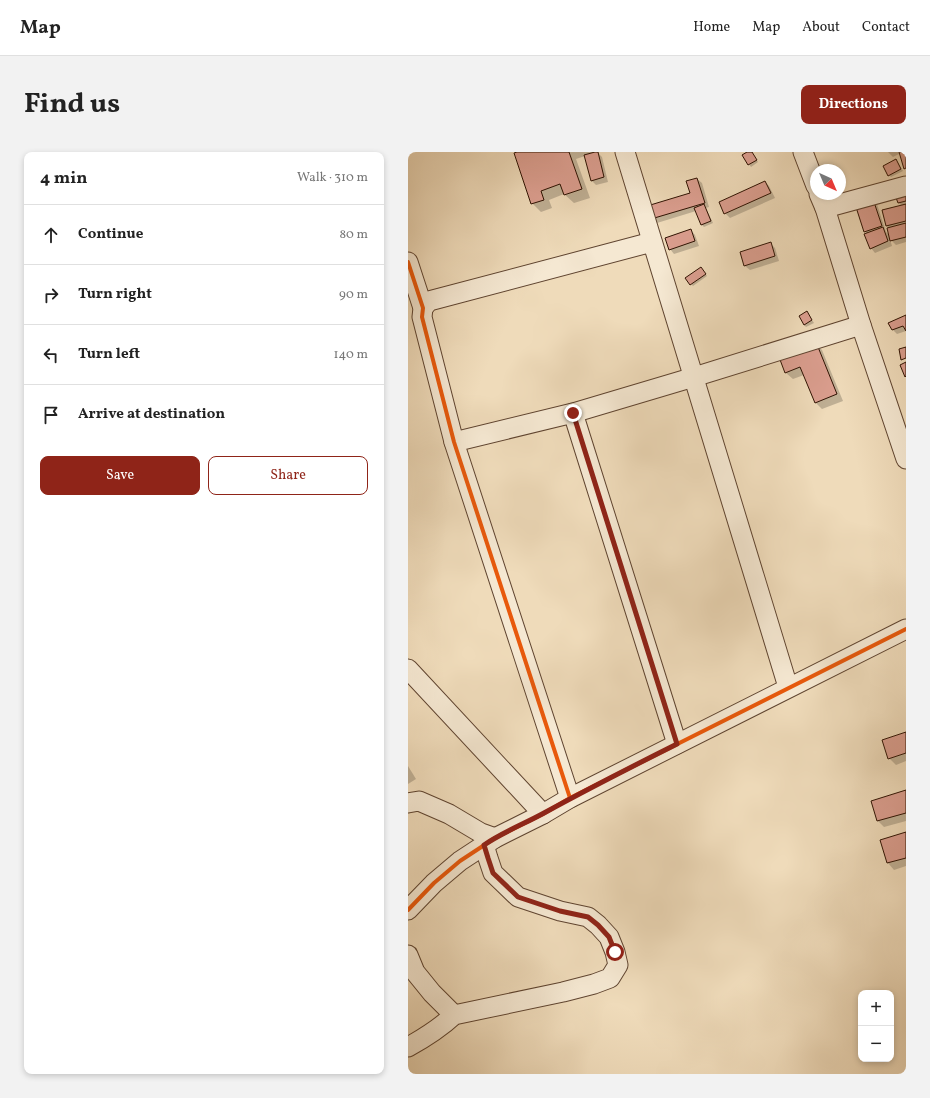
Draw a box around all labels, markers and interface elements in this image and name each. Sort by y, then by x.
text: Map [20,15,61,41]
text: Home [693,18,730,37]
text: Map [752,18,780,37]
text: About [802,18,840,37]
text: Contact [862,18,910,37]
text: Find us [24,85,120,124]
button: Directions [801,85,906,124]
north arrow [810,164,846,200]
text: 4 min [40,167,87,190]
text: Walk · 310 m [297,169,368,187]
icon: ahead [40,224,62,246]
text: Continue [78,224,143,245]
text: 80 m [339,226,368,244]
icon: right [40,284,62,306]
text: Turn right [78,284,152,305]
text: 90 m [339,286,368,304]
icon: left [40,344,62,366]
text: Turn left [78,344,140,365]
text: 140 m [334,346,368,364]
icon: arrive [40,404,62,426]
text: Arrive at destination [78,404,225,425]
route end [564,404,582,422]
button: Save [40,456,200,495]
button: Share [208,456,368,495]
route start [606,943,624,961]
map controls [858,990,894,1062]
button: + [858,990,894,1026]
button: − [858,1026,894,1062]

